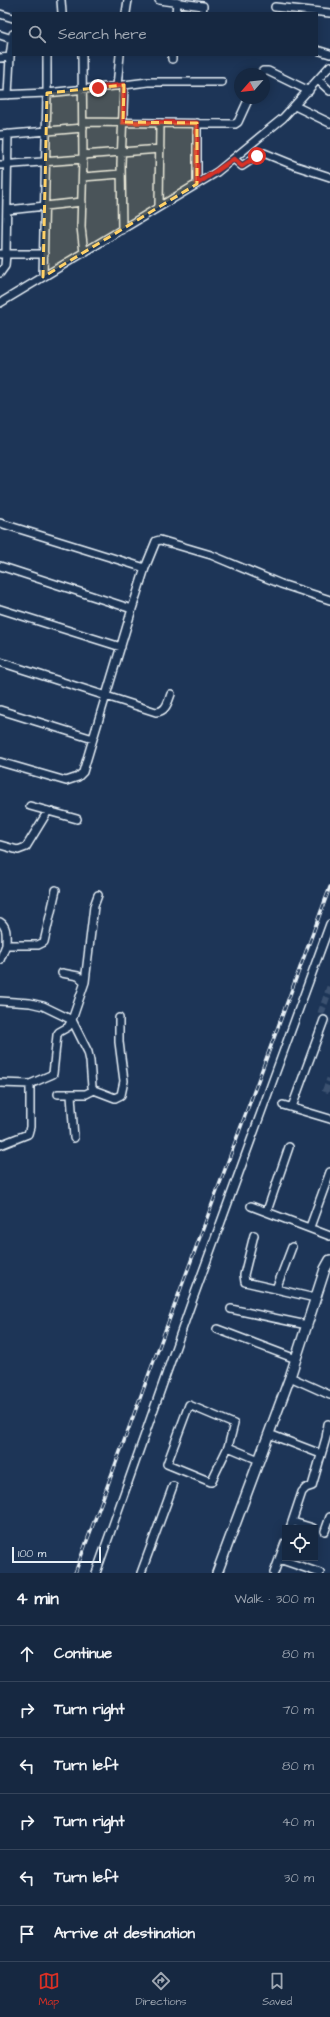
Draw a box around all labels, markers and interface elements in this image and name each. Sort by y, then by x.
search box [12,12,318,56]
icon: search [26,23,48,45]
text: Search here [58,24,147,45]
north arrow [234,68,270,104]
route end [89,79,107,97]
route start [248,147,266,165]
map controls [282,1525,318,1561]
button: locate [282,1525,318,1561]
scale bar [12,1545,101,1564]
text: 100 m [18,1546,46,1561]
text: 4 min [16,1587,59,1611]
text: Walk · 300 m [235,1590,314,1608]
icon: ahead [16,1643,38,1665]
text: Continue [54,1643,112,1664]
text: 80 m [282,1645,314,1663]
icon: right [16,1699,38,1721]
text: Turn right [54,1699,125,1720]
text: 70 m [282,1701,314,1719]
icon: left [16,1755,38,1777]
text: Turn left [54,1755,118,1776]
text: 80 m [282,1757,314,1775]
icon: right [16,1811,38,1833]
text: Turn right [54,1811,125,1832]
text: 40 m [282,1813,314,1831]
icon: left [16,1867,38,1889]
text: Turn left [54,1867,118,1888]
text: 30 m [284,1869,314,1887]
icon: arrive [16,1923,38,1945]
text: Arrive at destination [54,1923,195,1944]
tab: Map [38,1970,60,2009]
tab: Directions [135,1970,187,2009]
tab: Saved [262,1970,292,2009]

